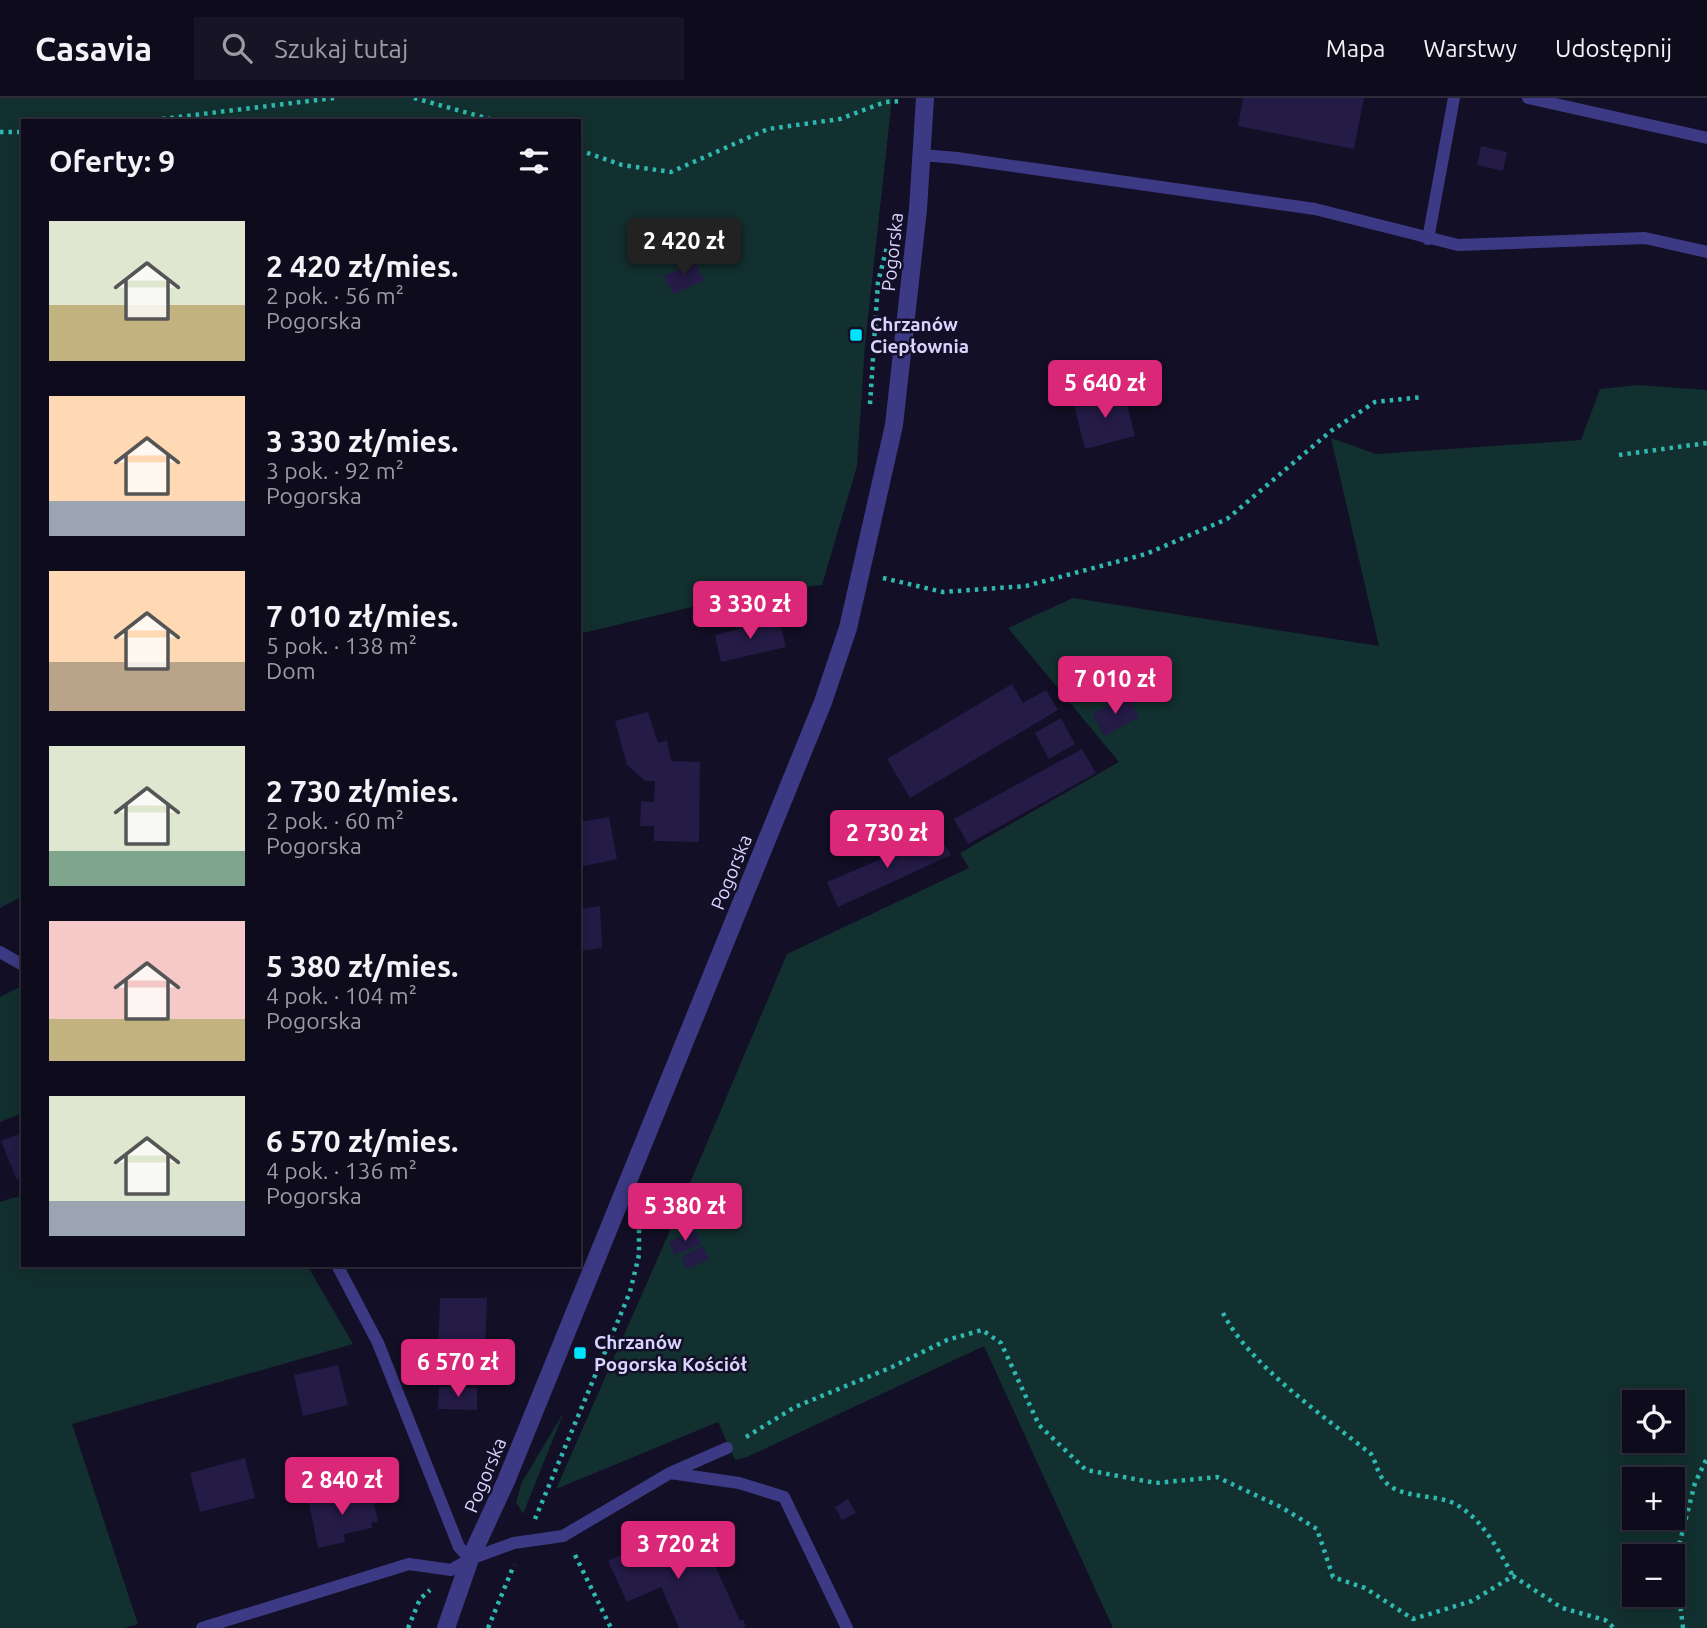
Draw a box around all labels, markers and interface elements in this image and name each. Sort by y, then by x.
search box [194,17,684,80]
icon: search [218,29,256,67]
text: Casavia [35,30,152,67]
text: Szukaj tutaj [274,34,408,63]
text: Mapa [1326,35,1385,62]
text: Warstwy [1423,35,1517,62]
text: Udostępnij [1555,35,1672,62]
icon: filters [515,142,553,180]
text: Oferty: 9 [49,144,175,178]
street label: Pogorska [877,212,907,292]
pin: 2 420 zł [612,218,756,278]
text: 2 420 zł [643,228,725,253]
icon: home [105,249,189,333]
text: 2 420 zł/mies. [266,249,458,283]
text: 2 pok. · 56 m² [266,283,404,308]
text: Pogorska [266,308,362,333]
place label: Chrzanów Ciepłownia [870,313,969,357]
marker: Chrzanów Ciepłownia [848,327,864,343]
pin: 5 640 zł [1033,360,1177,420]
text: 5 640 zł [1064,370,1146,395]
icon: home [105,424,189,508]
text: 3 330 zł/mies. [266,424,458,458]
text: 3 pok. · 92 m² [266,458,404,483]
text: Pogorska [266,483,362,508]
pin: 3 330 zł [678,582,822,641]
text: 3 330 zł [709,591,791,616]
icon: home [105,599,189,683]
text: 7 010 zł/mies. [266,599,458,633]
text: 5 pok. · 138 m² [266,633,417,658]
pin: 7 010 zł [1043,656,1187,716]
text: Dom [266,658,316,683]
text: 7 010 zł [1074,666,1156,691]
icon: home [105,774,189,858]
text: 2 730 zł/mies. [266,774,458,808]
text: 2 pok. · 60 m² [266,808,404,833]
pin: 2 730 zł [815,810,959,870]
text: 2 730 zł [846,820,928,845]
street label: Pogorska [706,831,756,913]
text: Pogorska [266,833,362,858]
icon: home [105,949,189,1033]
text: 5 380 zł/mies. [266,949,458,983]
text: 4 pok. · 104 m² [266,983,417,1008]
text: Pogorska [266,1008,362,1033]
icon: home [105,1124,189,1208]
text: 6 570 zł/mies. [266,1124,458,1158]
text: 4 pok. · 136 m² [266,1158,417,1183]
text: Pogorska [266,1183,362,1208]
pin: 5 380 zł [613,1184,757,1243]
text: 5 380 zł [644,1193,726,1218]
place label: Chrzanów Pogorska Kościół [594,1331,747,1375]
pin: 6 570 zł [386,1340,530,1399]
marker: Chrzanów Pogorska Kościół [572,1345,588,1361]
text: 6 570 zł [417,1349,499,1374]
map controls [1622,1390,1685,1607]
button: locate [1622,1390,1685,1453]
street label: Pogorska [459,1434,511,1516]
pin: 2 840 zł [270,1458,414,1517]
text: 2 840 zł [301,1467,383,1492]
button: + [1622,1467,1685,1530]
pin: 3 720 zł [606,1522,750,1581]
text: 3 720 zł [637,1531,719,1556]
button: − [1622,1544,1685,1607]

